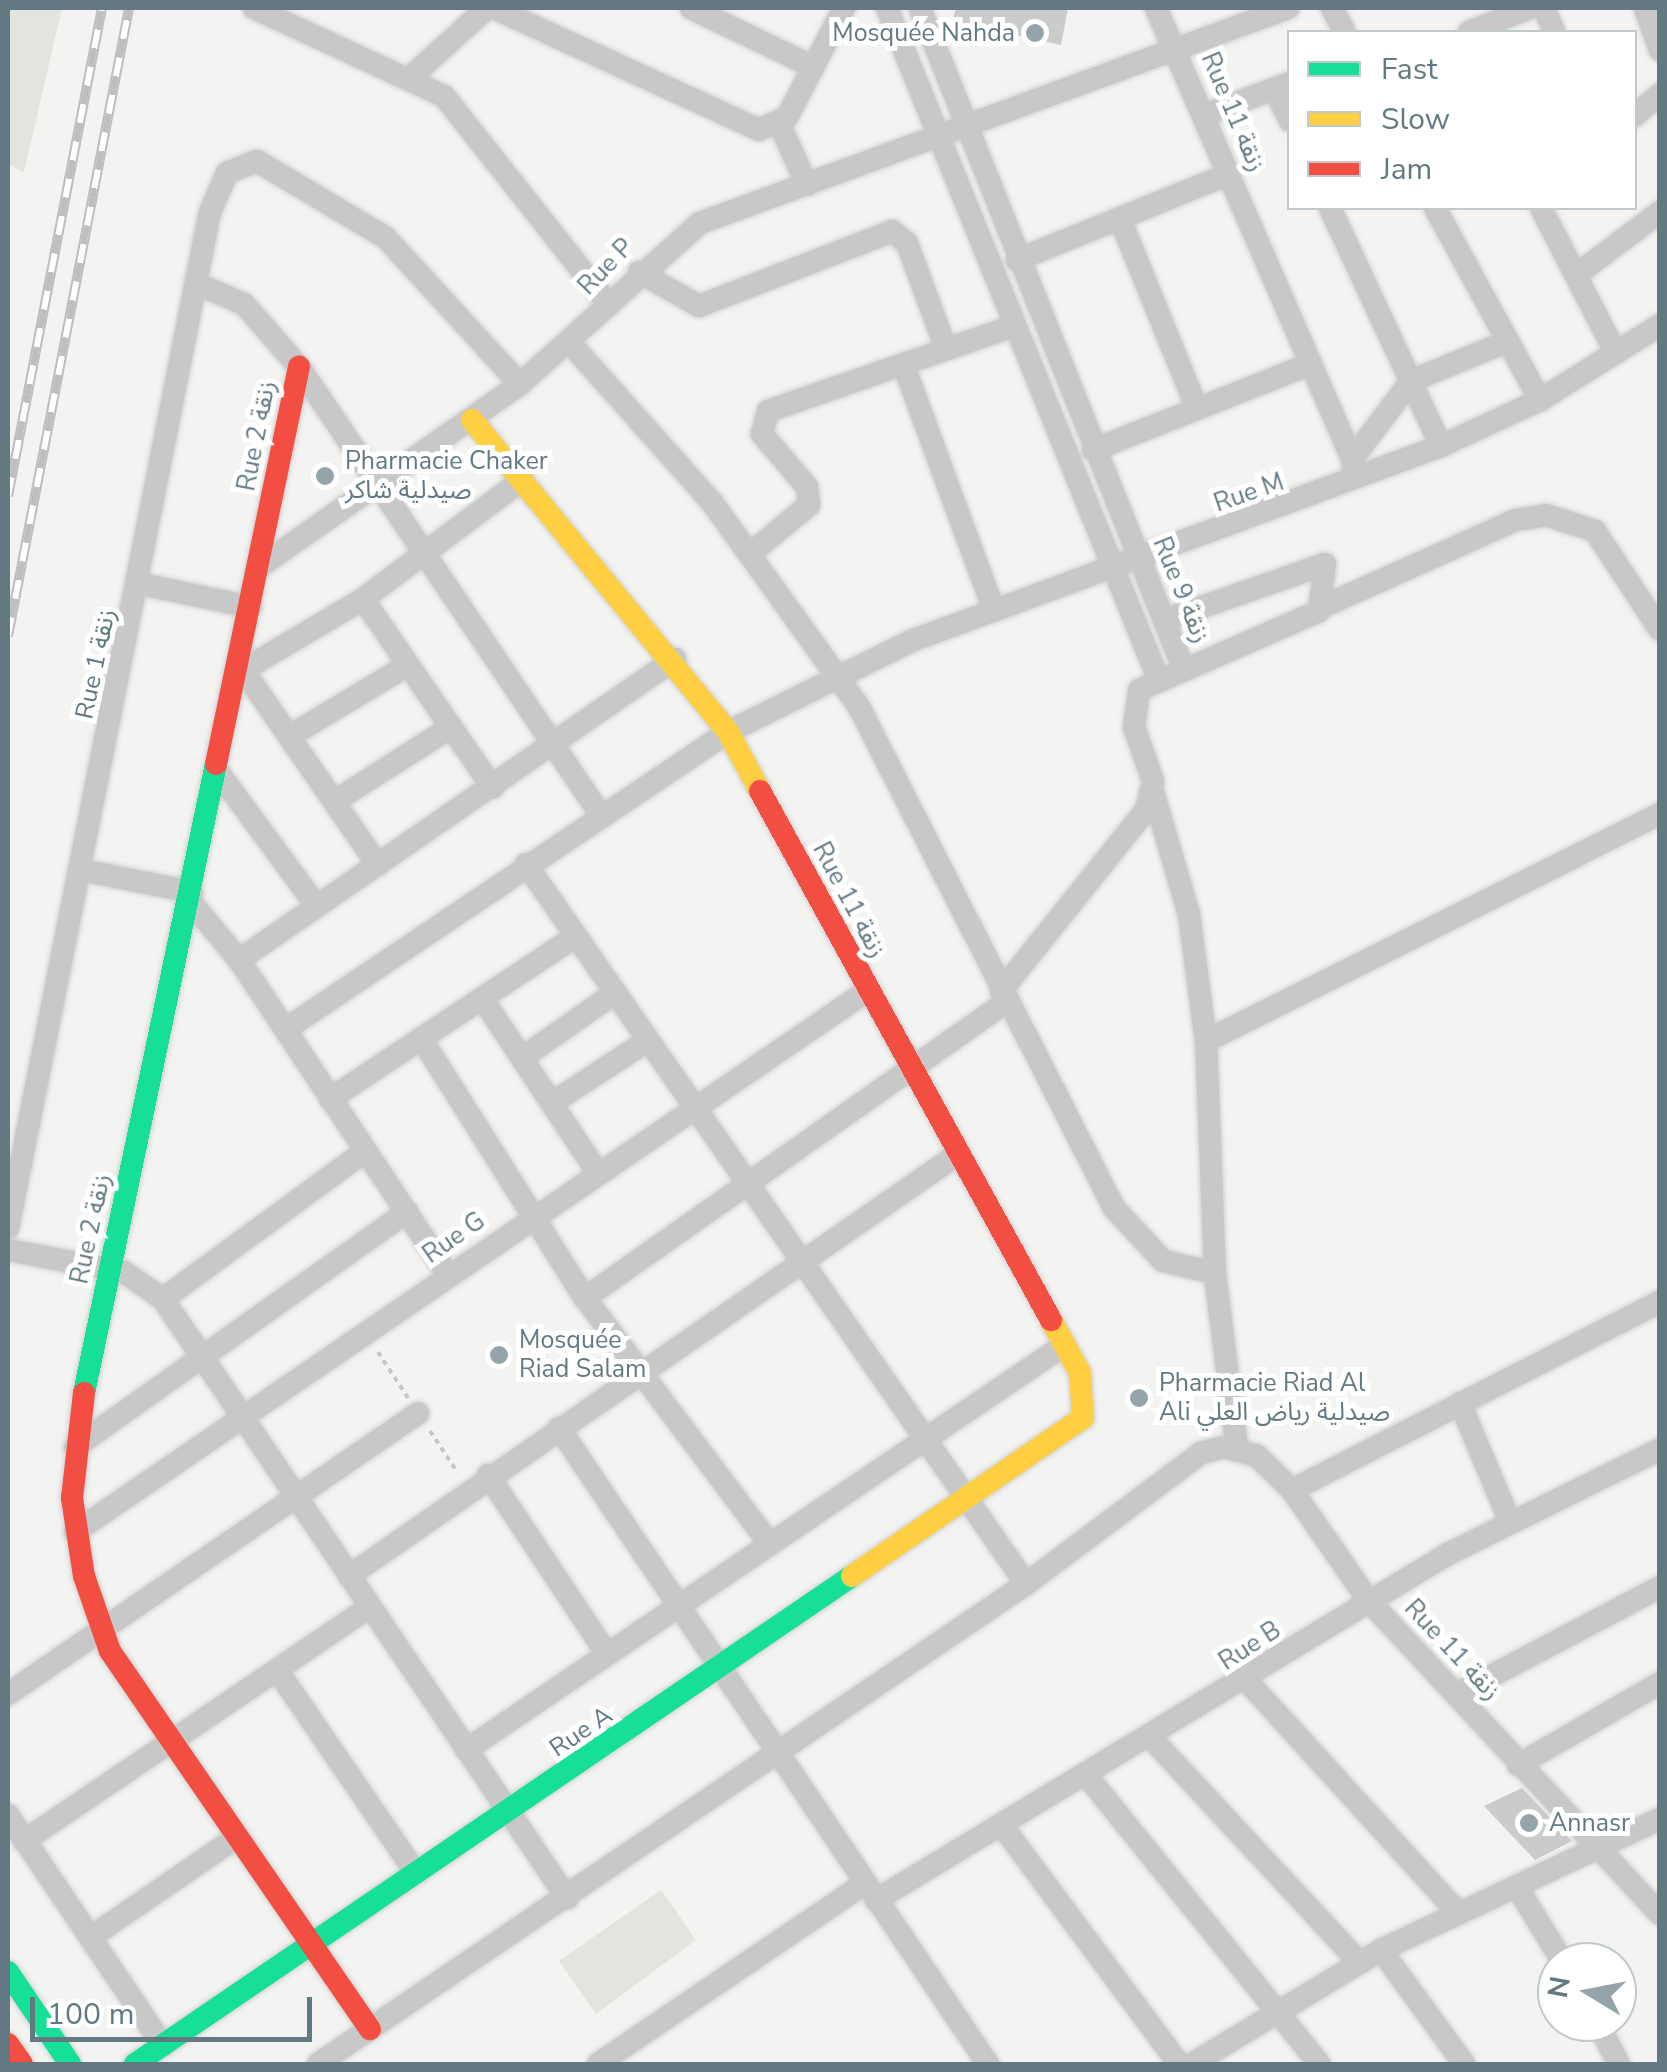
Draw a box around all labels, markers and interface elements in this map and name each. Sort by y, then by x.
place label: Mosquée Nahda [832,18,1015,48]
marker: Mosquée Nahda [1024,22,1046,44]
legend [1287,30,1637,210]
street label: Rue 11 زنقة [1194,48,1272,176]
text: Fast [1381,49,1438,90]
text: Slow [1381,99,1450,140]
text: Jam [1381,149,1432,190]
street label: Rue P [572,233,640,301]
street label: Rue 2 زنقة [232,378,282,494]
place label: Pharmacie Chaker صيدلية شاكر [345,447,548,506]
marker: Pharmacie Chaker صيدلية شاكر [314,465,336,487]
street label: Rue M [1210,467,1288,519]
street label: Rue 9 زنقة [1146,533,1216,647]
street label: Rue 1 زنقة [70,606,122,722]
street label: Rue 11 زنقة [806,837,892,963]
street label: Rue 2 زنقة [65,1171,117,1287]
street label: Rue G [417,1206,491,1270]
place label: Mosquée Riad Salam [519,1326,646,1385]
marker: Mosquée Riad Salam [488,1344,510,1366]
place label: Pharmacie Riad Al Ali صيدلية رياض العلي [1159,1369,1390,1428]
marker: Pharmacie Riad Al Ali صيدلية رياض العلي [1128,1387,1150,1409]
street label: Rue 11 زنقة [1398,1593,1506,1707]
street label: Rue B [1214,1615,1286,1677]
street label: Rue A [544,1700,618,1764]
place label: Annasr [1549,1808,1630,1838]
marker: Annasr [1518,1812,1540,1834]
north arrow [1537,1942,1637,2042]
text: N [1539,1974,1580,2001]
scale bar [35,1977,318,2039]
text: 100 m [47,1994,134,2035]

